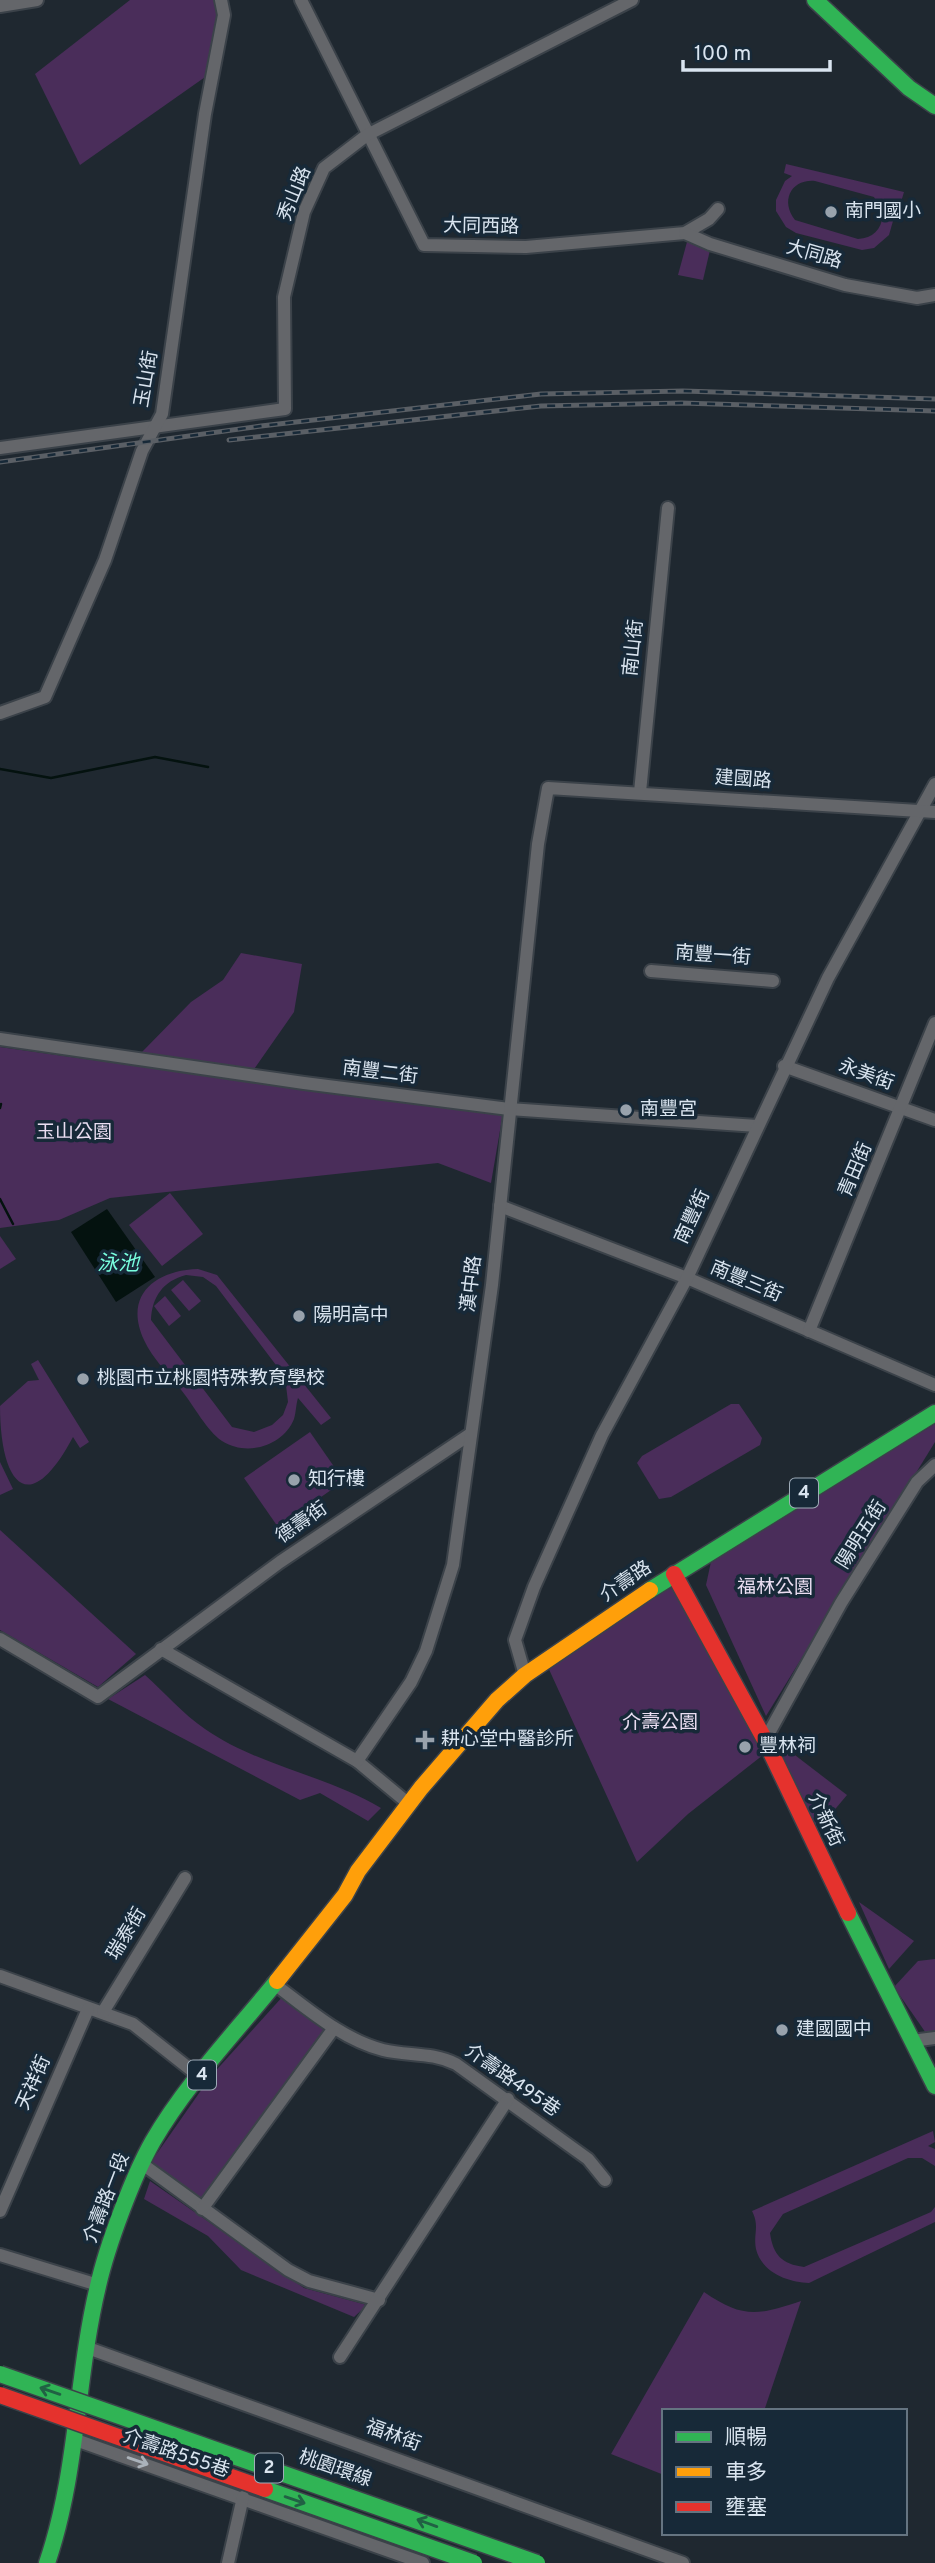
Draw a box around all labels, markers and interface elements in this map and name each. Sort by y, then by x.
scale bar [683,28,830,72]
text: 100 m [694,41,751,68]
street label: 秀山路 [273,163,317,225]
place label: 南門國小 [845,200,921,224]
marker: 南門國小 [823,204,839,220]
street label: 大同西路 [443,214,519,240]
street label: 大同路 [783,236,845,274]
street label: 玉山街 [130,349,164,409]
street label: 南山街 [619,618,649,678]
street label: 建國路 [714,766,772,794]
street label: 南豐一街 [674,941,752,971]
street label: 永美街 [835,1054,897,1096]
street label: 南豐二街 [341,1056,419,1090]
place label: 南豐宮 [640,1098,697,1122]
marker: 南豐宮 [618,1102,634,1118]
park label: 玉山公園 [36,1121,112,1145]
street label: 青田街 [834,1139,878,1201]
street label: 南豐街 [670,1186,716,1248]
water label: 泳池 [97,1251,141,1278]
street label: 漢中路 [457,1254,487,1314]
street label: 南豐三街 [706,1256,786,1308]
place label: 陽明高中 [313,1304,389,1328]
marker: 陽明高中 [291,1308,307,1324]
place label: 桃園市立桃園特殊教育學校 [97,1367,325,1391]
marker: 桃園市立桃園特殊教育學校 [75,1371,91,1387]
place label: 知行樓 [308,1468,365,1492]
marker: 知行樓 [286,1472,302,1488]
road number: 4 [790,1478,818,1508]
street label: 陽明五街 [832,1496,892,1574]
street label: 德壽街 [272,1497,332,1549]
street label: 介壽路 [596,1556,656,1608]
park label: 福林公園 [737,1576,813,1600]
park label: 介壽公園 [622,1711,698,1735]
place label: 耕心堂中醫診所 [441,1728,574,1752]
marker: 耕心堂中醫診所 [415,1730,435,1750]
place label: 豐林祠 [759,1735,816,1759]
marker: 豐林祠 [737,1739,753,1755]
street label: 介新街 [802,1789,848,1851]
street label: 瑞泰街 [102,1903,152,1965]
place label: 建國國中 [796,2018,872,2042]
marker: 建國國中 [774,2022,790,2038]
street label: 介壽路495巷 [460,2039,564,2123]
street label: 天祥街 [11,2052,57,2114]
road number: 4 [188,2060,216,2090]
street label: 介壽路一段 [79,2149,135,2247]
one-way arrow [40,2384,62,2396]
legend [662,2409,907,2535]
street label: 福林街 [362,2415,424,2457]
street label: 介壽路555巷 [119,2425,233,2483]
text: 順暢 [725,2425,767,2452]
street label: 桃園環線 [295,2445,375,2493]
road number: 2 [255,2454,283,2482]
one-way arrow [126,2456,148,2468]
text: 車多 [725,2460,767,2487]
one-way arrow [284,2495,306,2507]
text: 壅塞 [725,2495,767,2522]
one-way arrow [416,2516,438,2529]

